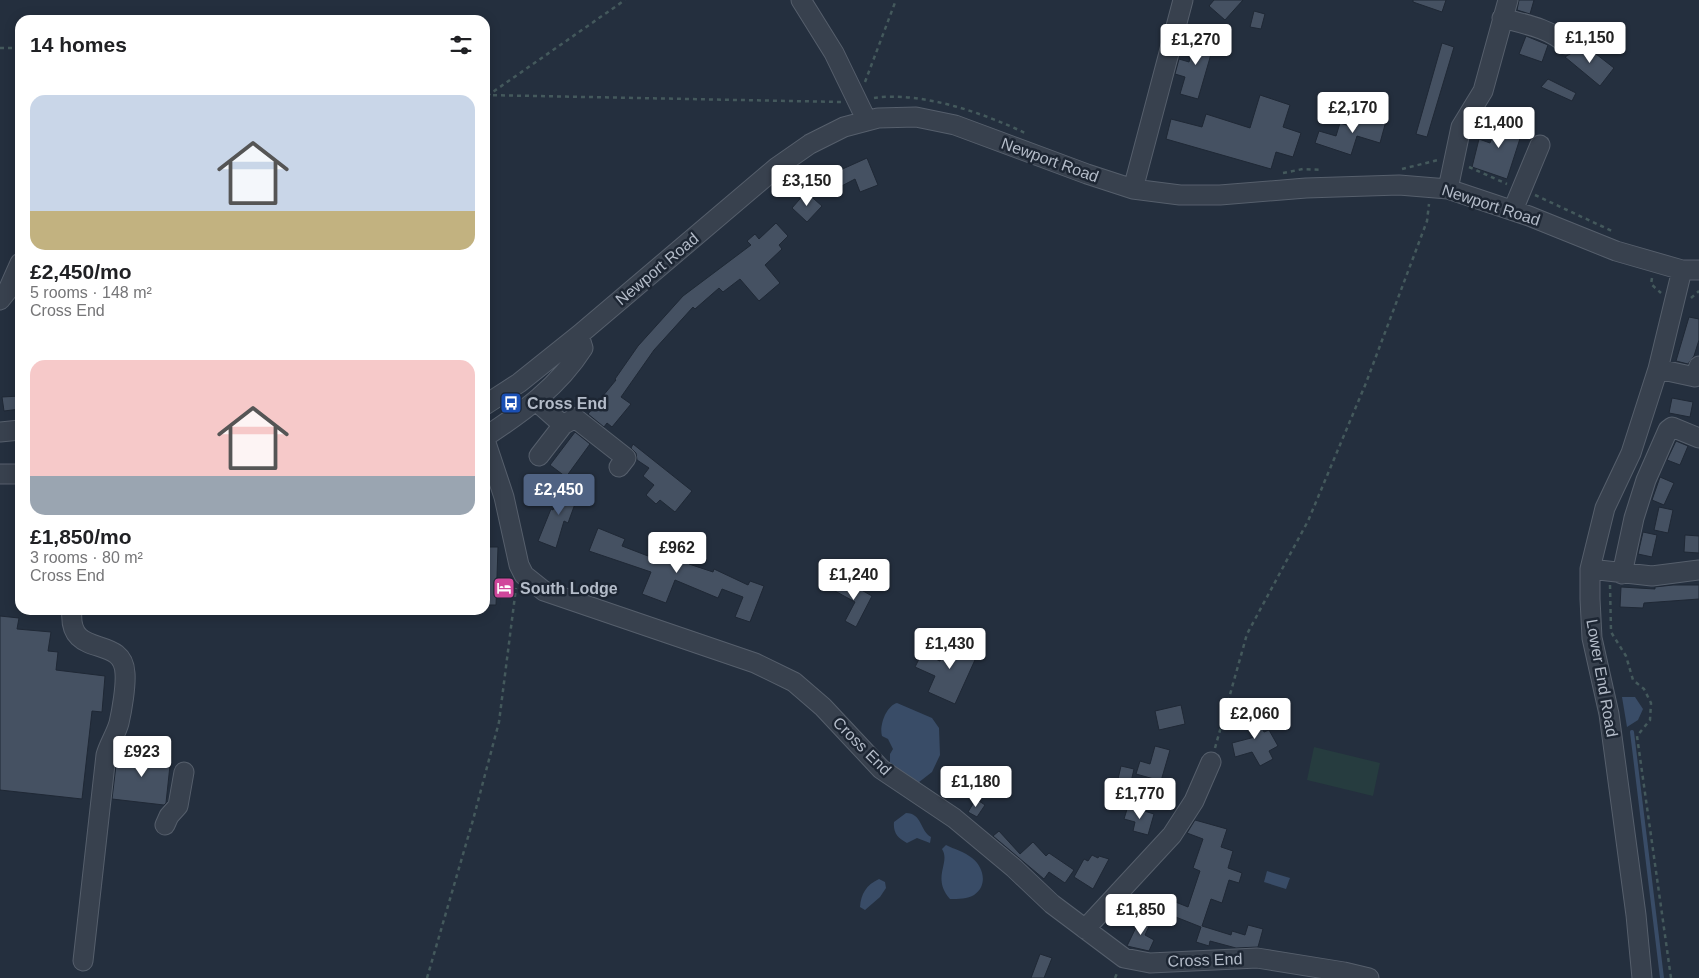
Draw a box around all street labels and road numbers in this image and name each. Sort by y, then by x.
street label: Newport Road [999,135,1101,185]
street label: Newport Road [1440,181,1542,229]
street label: Newport Road [612,230,702,308]
street label: Lower End Road [1583,618,1621,738]
street label: Cross End [830,714,894,778]
street label: Cross End [1167,950,1243,970]

